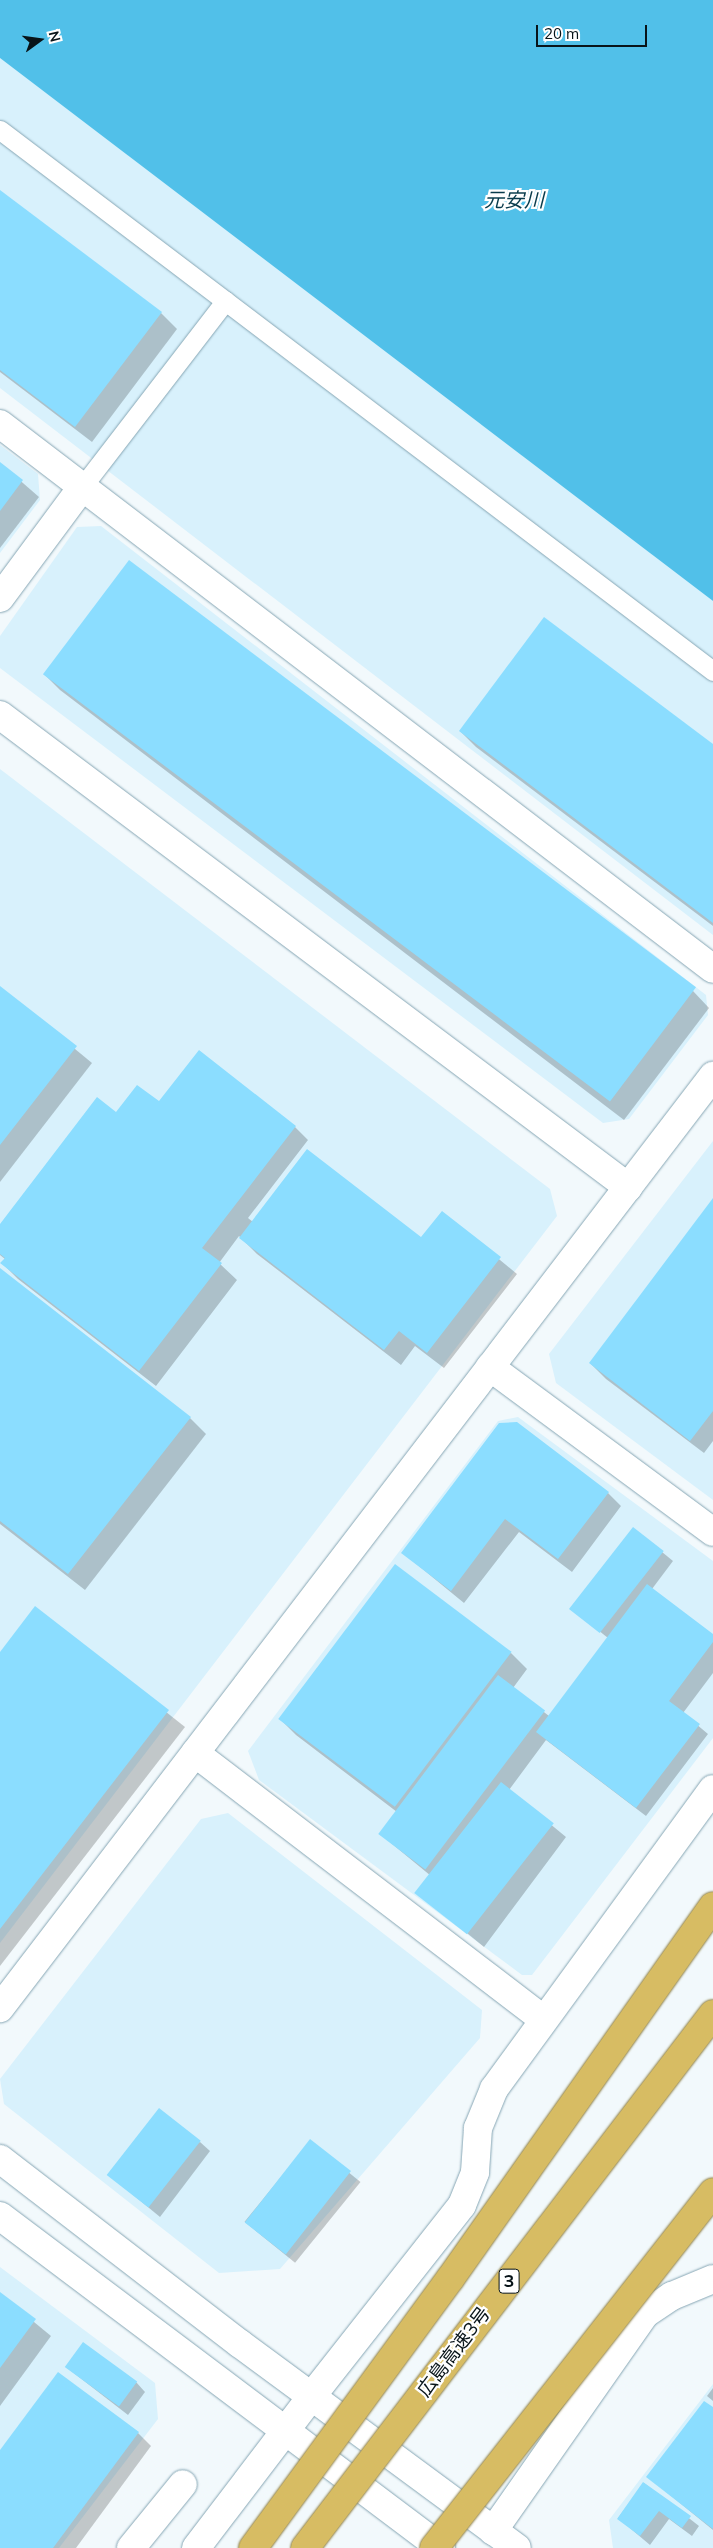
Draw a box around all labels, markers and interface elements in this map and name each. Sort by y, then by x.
north arrow [15,15,65,65]
scale bar [538,15,649,47]
text: 20 m [544,24,579,43]
text: N [45,29,65,44]
water label: 元安川 [484,187,544,211]
road number: 3 [498,2266,520,2296]
street label: 広島高速3号 [413,2303,495,2401]

